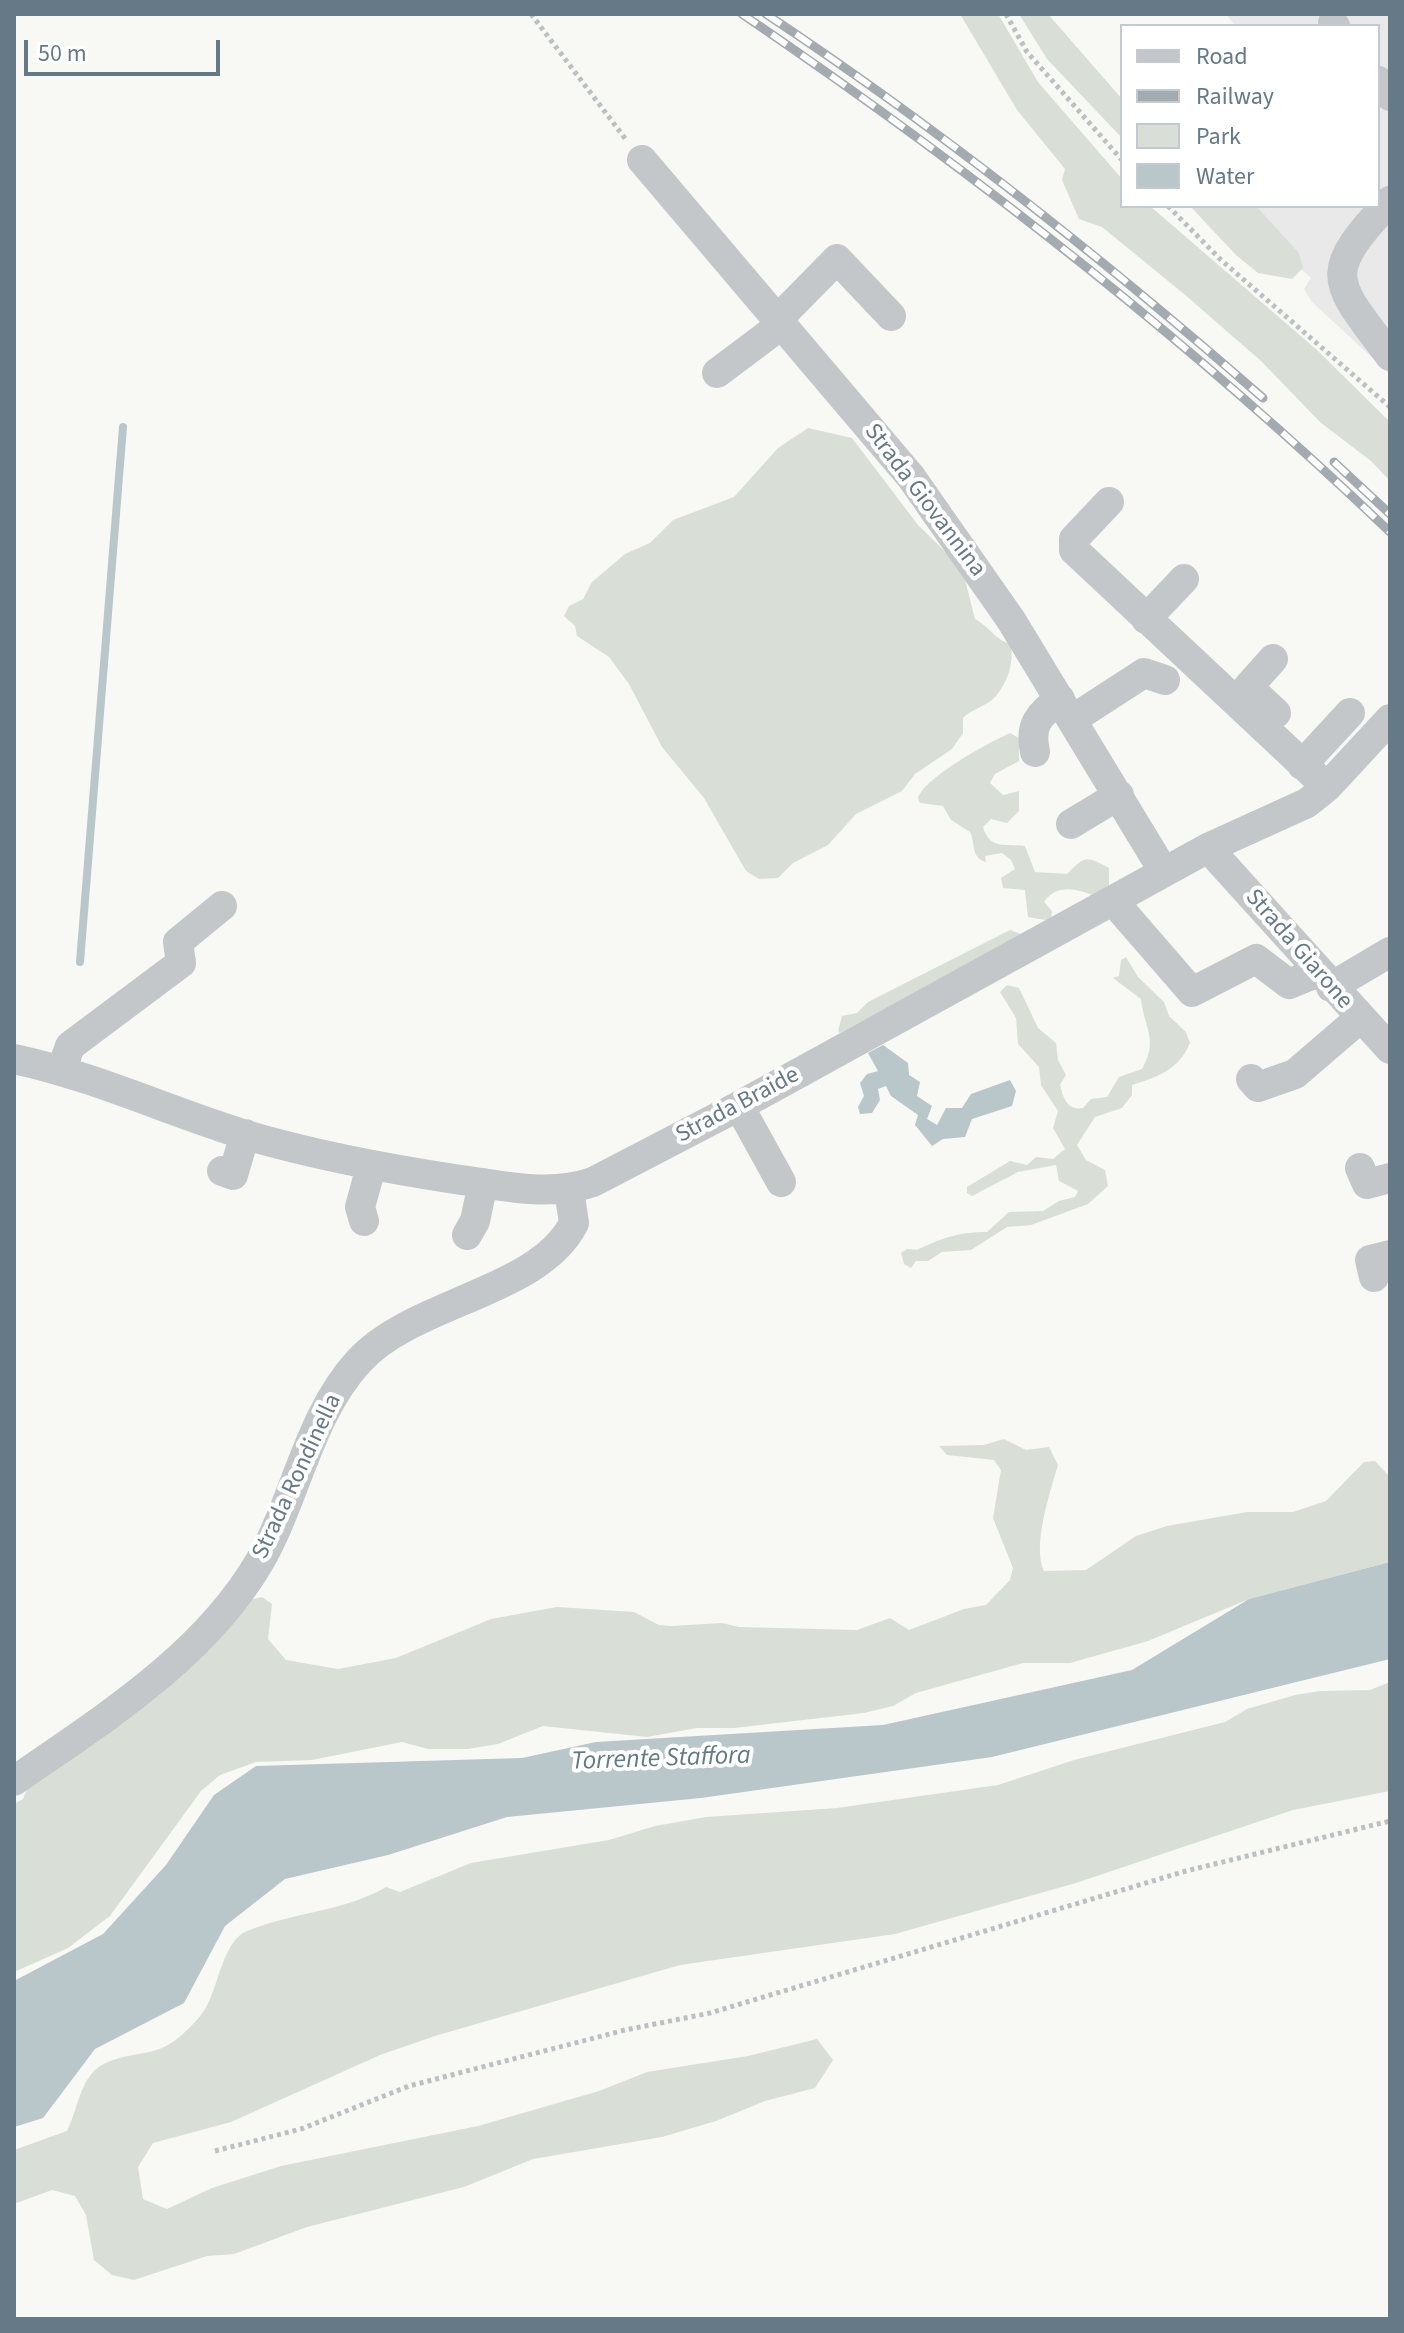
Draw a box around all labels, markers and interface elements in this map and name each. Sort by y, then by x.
scale bar [28,24,224,74]
legend [1120,24,1380,208]
text: 50 m [38,36,87,71]
text: Road [1196,39,1248,74]
text: Railway [1196,79,1274,114]
text: Park [1196,119,1241,154]
text: Water [1196,159,1254,194]
street label: Strada Giovannina [857,419,991,583]
street label: Strada Giarone [1238,884,1358,1016]
street label: Strada Braide [671,1061,805,1151]
street label: Strada Rondinella [247,1390,349,1564]
water label: Torrente Staffora [571,1741,751,1779]

